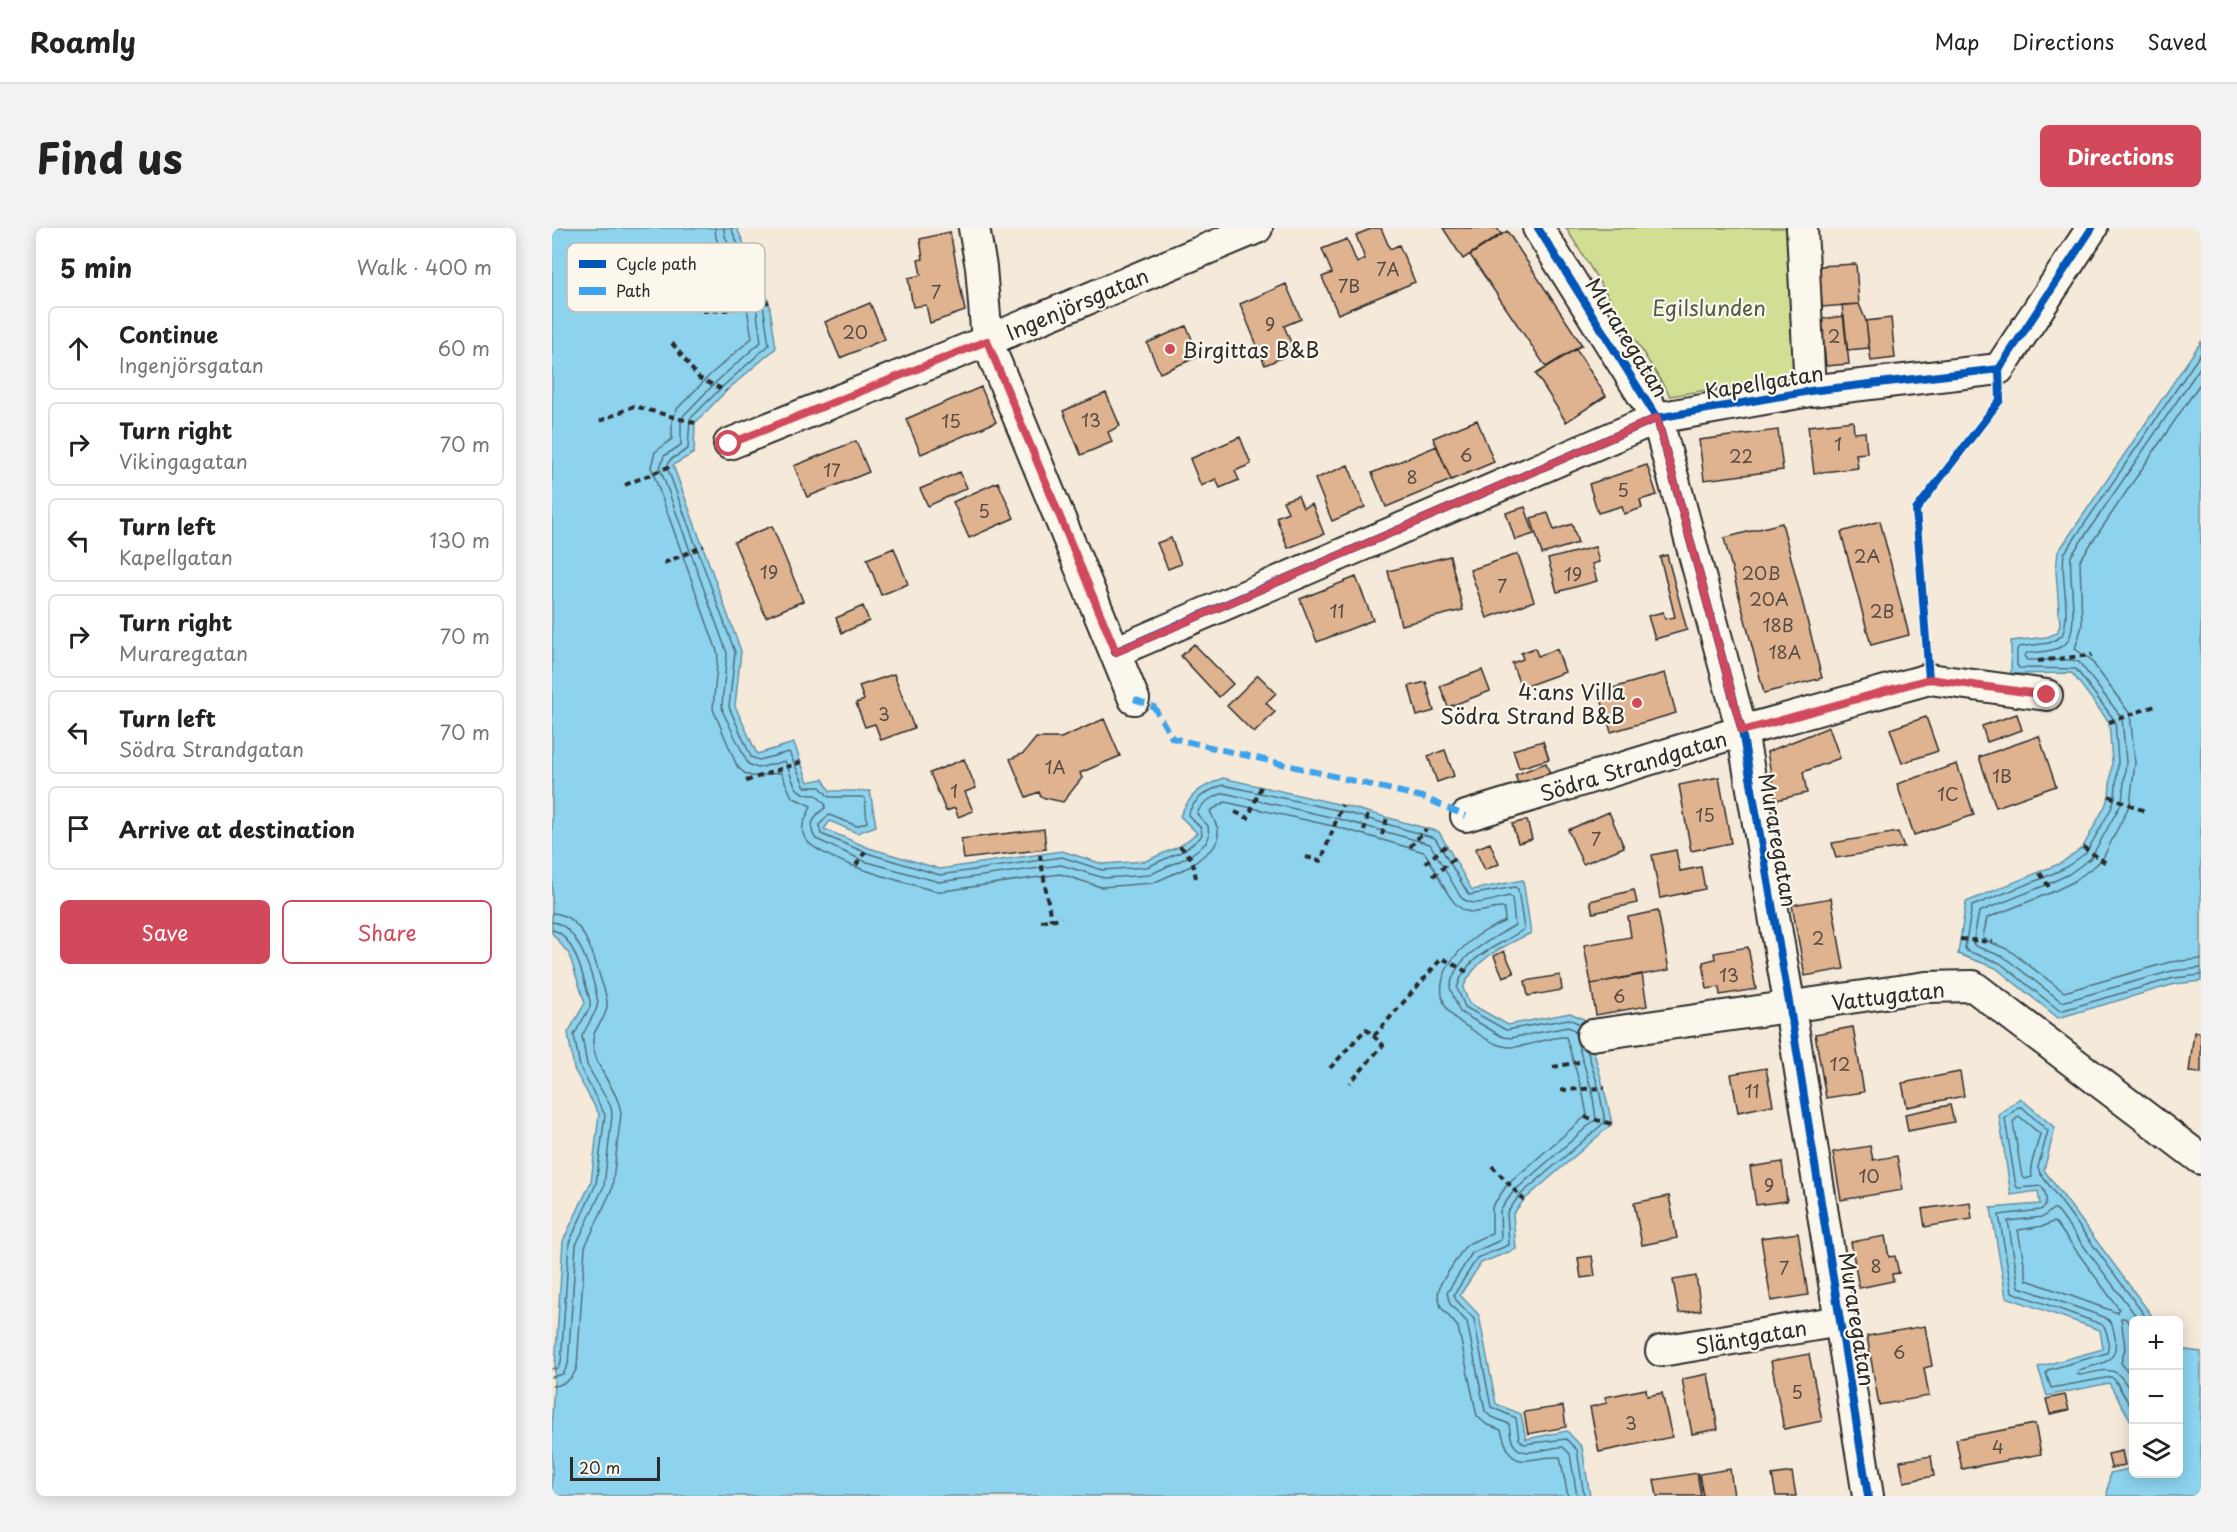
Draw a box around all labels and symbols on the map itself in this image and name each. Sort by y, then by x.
legend [567,243,765,312]
text: Cycle path [616,251,697,275]
house number: 7A [1376,255,1400,282]
street label: Ingenjörsgatan [1001,259,1153,347]
street label: Muraregatan [1579,271,1677,403]
house number: 7B [1338,272,1360,299]
text: Path [616,278,651,302]
house number: 7 [931,278,941,305]
park label: Egilslunden [1652,291,1766,323]
house number: 9 [1265,310,1275,337]
house number: 20 [842,318,868,345]
house number: 2 [1828,322,1840,349]
place label: Birgittas B&B [1182,333,1319,365]
marker: Birgittas B&B [1163,342,1177,356]
street label: Kapellgatan [1702,356,1826,406]
house number: 13 [1081,406,1101,433]
house number: 15 [941,407,961,434]
route start [715,430,741,456]
house number: 1 [1834,430,1842,457]
house number: 6 [1460,441,1472,468]
house number: 22 [1729,442,1753,469]
house number: 17 [823,456,841,483]
house number: 8 [1406,463,1418,490]
house number: 5 [1617,476,1629,503]
house number: 5 [978,497,990,524]
house number: 2A [1854,542,1880,569]
house number: 19 [760,558,778,585]
house number: 20B [1742,559,1781,586]
house number: 19 [1564,560,1582,587]
house number: 7 [1497,572,1507,599]
house number: 20A [1749,585,1789,612]
house number: 11 [1329,597,1345,624]
house number: 2B [1870,597,1894,624]
house number: 18B [1762,611,1794,638]
house number: 18A [1769,638,1801,665]
place label: 4:ans Villa Södra Strand B&B [1440,675,1625,731]
route end [2033,681,2059,707]
marker: 4:ans Villa Södra Strand B&B [1630,696,1644,710]
house number: 3 [878,700,890,727]
street label: Södra Strandgatan [1535,721,1731,809]
house number: 1A [1044,753,1066,780]
house number: 1B [1992,762,2012,789]
street label: Muraregatan [1751,770,1807,910]
house number: 1 [950,777,958,804]
house number: 1C [1937,780,1959,807]
house number: 15 [1695,801,1715,828]
house number: 7 [1591,825,1601,852]
house number: 2 [1812,924,1824,951]
house number: 13 [1719,961,1739,988]
street label: Vattugatan [1830,972,1946,1018]
house number: 6 [1613,982,1625,1009]
house number: 12 [1830,1050,1850,1077]
house number: 11 [1744,1077,1760,1104]
house number: 10 [1858,1162,1880,1189]
house number: 9 [1764,1171,1774,1198]
street label: Muraregatan [1832,1250,1884,1388]
house number: 8 [1870,1252,1882,1279]
house number: 7 [1779,1254,1789,1281]
street label: Släntgatan [1693,1310,1809,1362]
house number: 6 [1893,1338,1905,1365]
house number: 5 [1791,1378,1803,1405]
house number: 3 [1625,1409,1637,1436]
house number: 4 [1992,1433,2004,1460]
scale bar [570,1454,660,1482]

